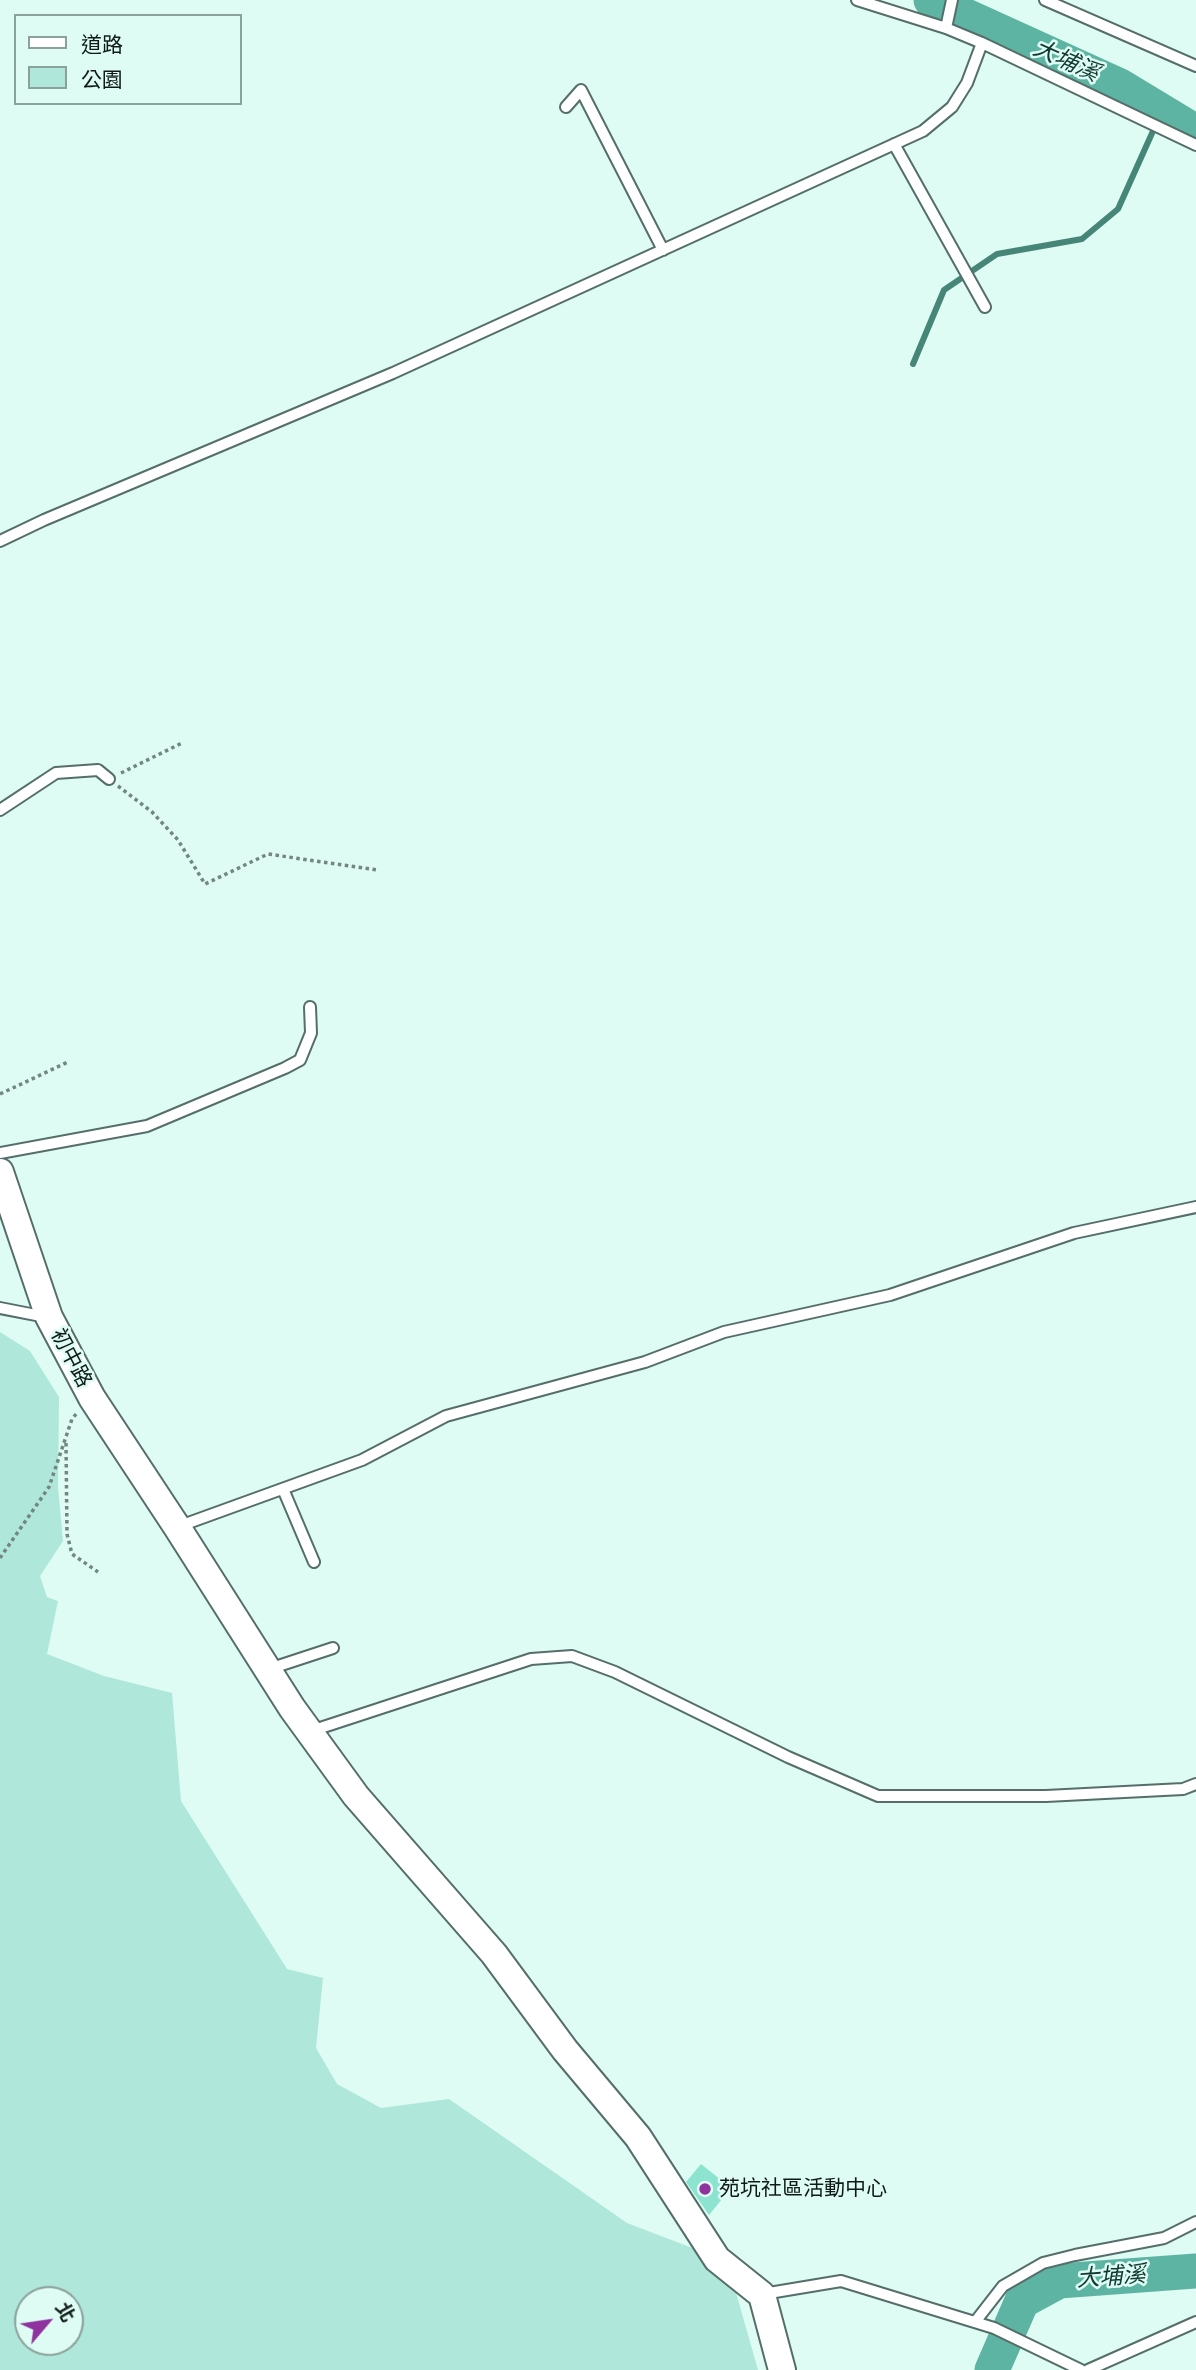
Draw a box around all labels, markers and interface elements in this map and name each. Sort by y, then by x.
legend [14,14,242,105]
text: 道路 [81,32,123,57]
water label: 大埔溪 [1029,34,1103,88]
text: 公園 [81,67,123,92]
street label: 初中路 [45,1324,97,1392]
place label: 苑坑社區活動中心 [719,2176,887,2202]
marker: 苑坑社區活動中心 [697,2181,713,2197]
water label: 大埔溪 [1076,2261,1146,2293]
north arrow [14,2286,84,2356]
text: 北 [51,2298,80,2325]

